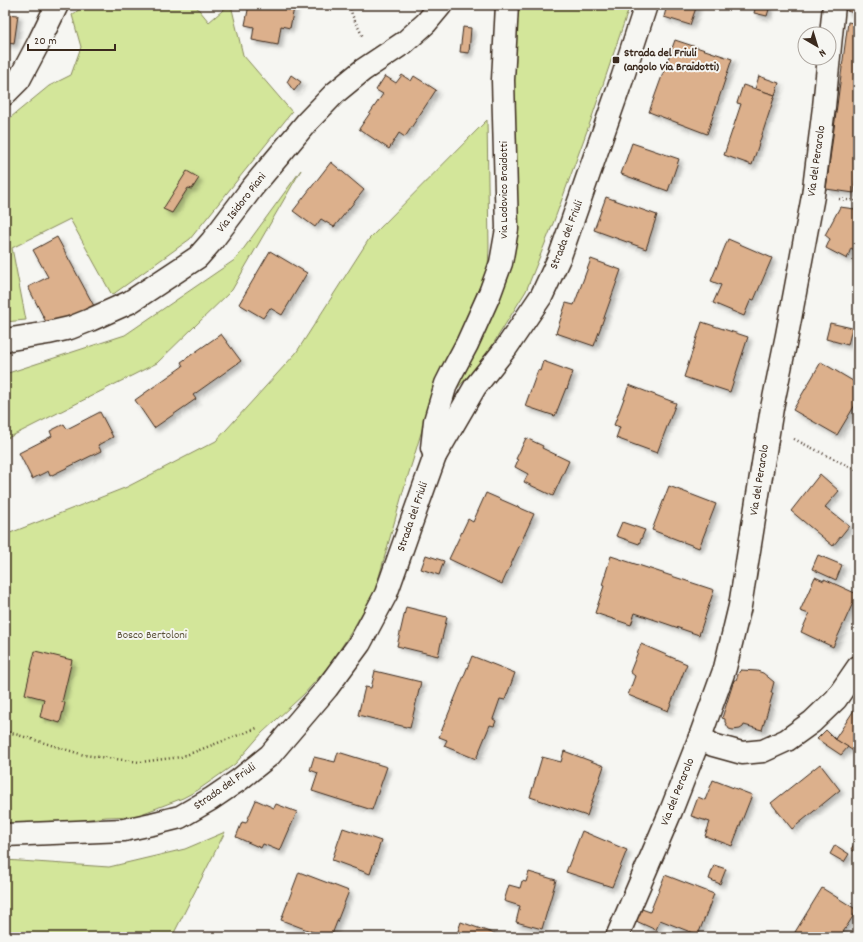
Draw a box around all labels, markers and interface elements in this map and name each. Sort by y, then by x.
scale bar [28,26,115,52]
north arrow [797,26,837,66]
text: 20 m [34,33,57,50]
text: N [814,44,829,61]
place label: Strada del Friuli (angolo Via Braidotti) [624,45,719,76]
marker: Strada del Friuli (angolo Via Braidotti) [611,55,621,65]
street label: Via del Perarolo [804,124,830,198]
street label: Via Lodovico Braidotti [496,141,513,239]
street label: Via Isidoro Piani [213,169,271,237]
street label: Strada del Friuli [546,198,588,272]
street label: Via del Perarolo [746,443,774,517]
street label: Strada del Friuli [393,480,433,554]
park label: Bosco Bertoloni [117,627,187,644]
street label: Via del Perarolo [657,756,699,828]
street label: Strada del Friuli [190,759,260,815]

